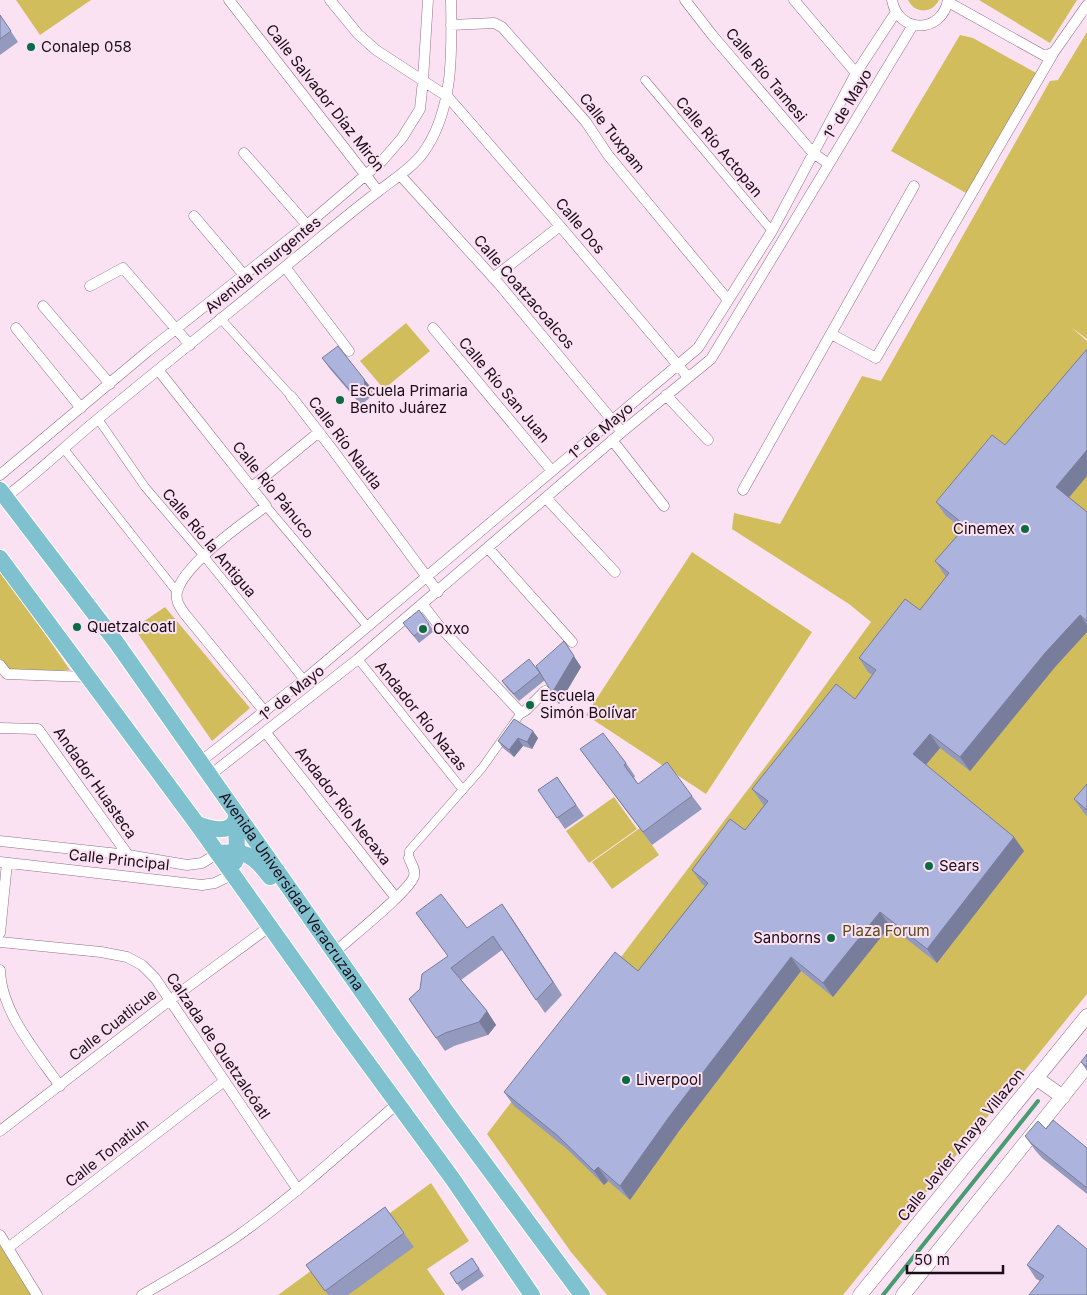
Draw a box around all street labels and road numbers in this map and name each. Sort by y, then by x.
street label: Calle Salvador Díaz Mirón [262,20,389,175]
street label: Calle Río Tamesi [722,24,811,125]
street label: 1° de Mayo [819,65,876,142]
street label: Calle Tuxpam [575,89,649,176]
street label: Calle Río Actopan [672,93,767,201]
street label: Calle Dos [551,194,609,258]
street label: Avenida Insurgentes [201,212,325,317]
street label: Calle Coatzacoalcos [470,231,579,353]
street label: Calle Río San Juan [455,333,554,446]
street label: Calle Río Nautla [304,392,387,493]
street label: 1° de Mayo [565,398,637,463]
street label: Calle Río Pánuco [228,437,318,542]
street label: Calle Río la Antigua [158,484,261,601]
street label: Andador Río Nazas [371,657,472,774]
street label: 1° de Mayo [255,661,328,725]
street label: Andador Huasteca [50,723,141,842]
street label: Andador Río Necaxa [291,743,396,869]
street label: Avenida Universidad Veracruzana [215,788,368,994]
street label: Calle Principal [68,845,170,874]
street label: Calzada de Quetzalcóatl [162,969,275,1123]
street label: Calle Cuatlicue [65,984,160,1065]
street label: Calle Javier Anaya Villazon [893,1064,1028,1225]
street label: Calle Tonatiuh [61,1114,152,1191]

